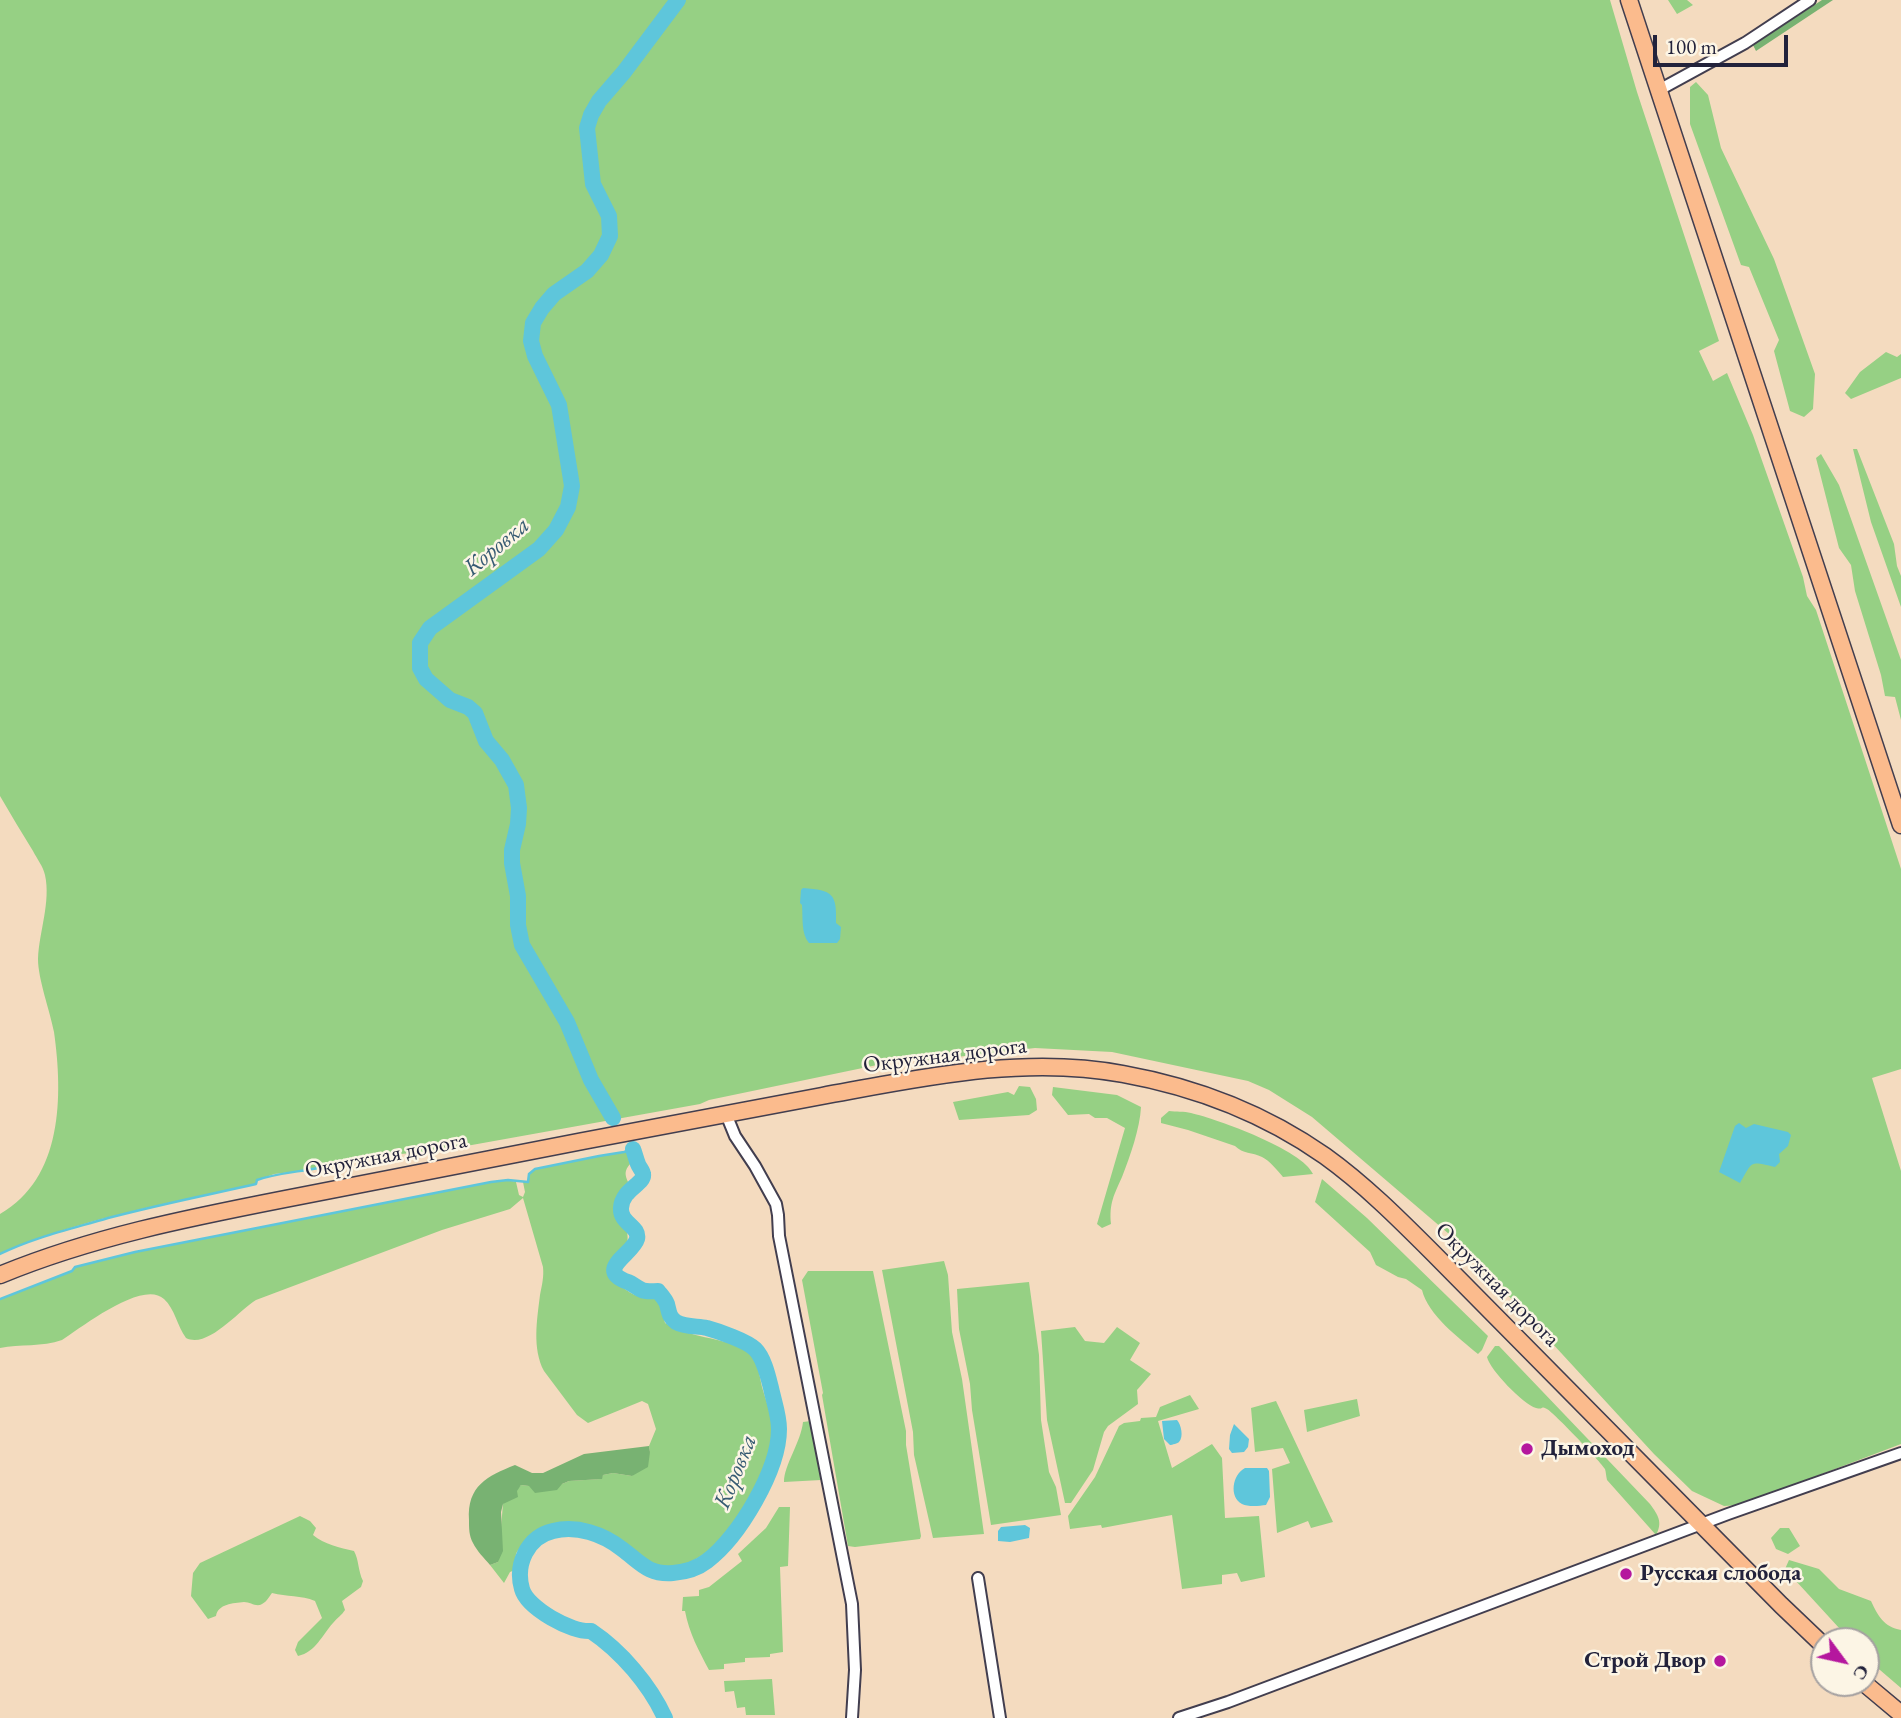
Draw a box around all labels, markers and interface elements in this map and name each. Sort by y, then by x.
scale bar [1656,21,1791,65]
text: 100 m [1666,33,1717,60]
water label: Коровка [458,511,536,583]
street label: Окружная дорога [862,1032,1028,1080]
street label: Окружная дорога [303,1127,469,1185]
street label: Окружная дорога [1429,1217,1565,1353]
water label: Коровка [708,1431,764,1513]
place label: Дымоход [1541,1435,1635,1463]
marker: Дымоход [1519,1441,1535,1457]
place label: Русская слобода [1640,1560,1801,1588]
marker: Русская слобода [1618,1566,1634,1582]
north arrow [1810,1627,1880,1697]
place label: Строй Двор [1584,1647,1706,1675]
marker: Строй Двор [1712,1653,1728,1669]
text: С [1847,1660,1876,1685]

